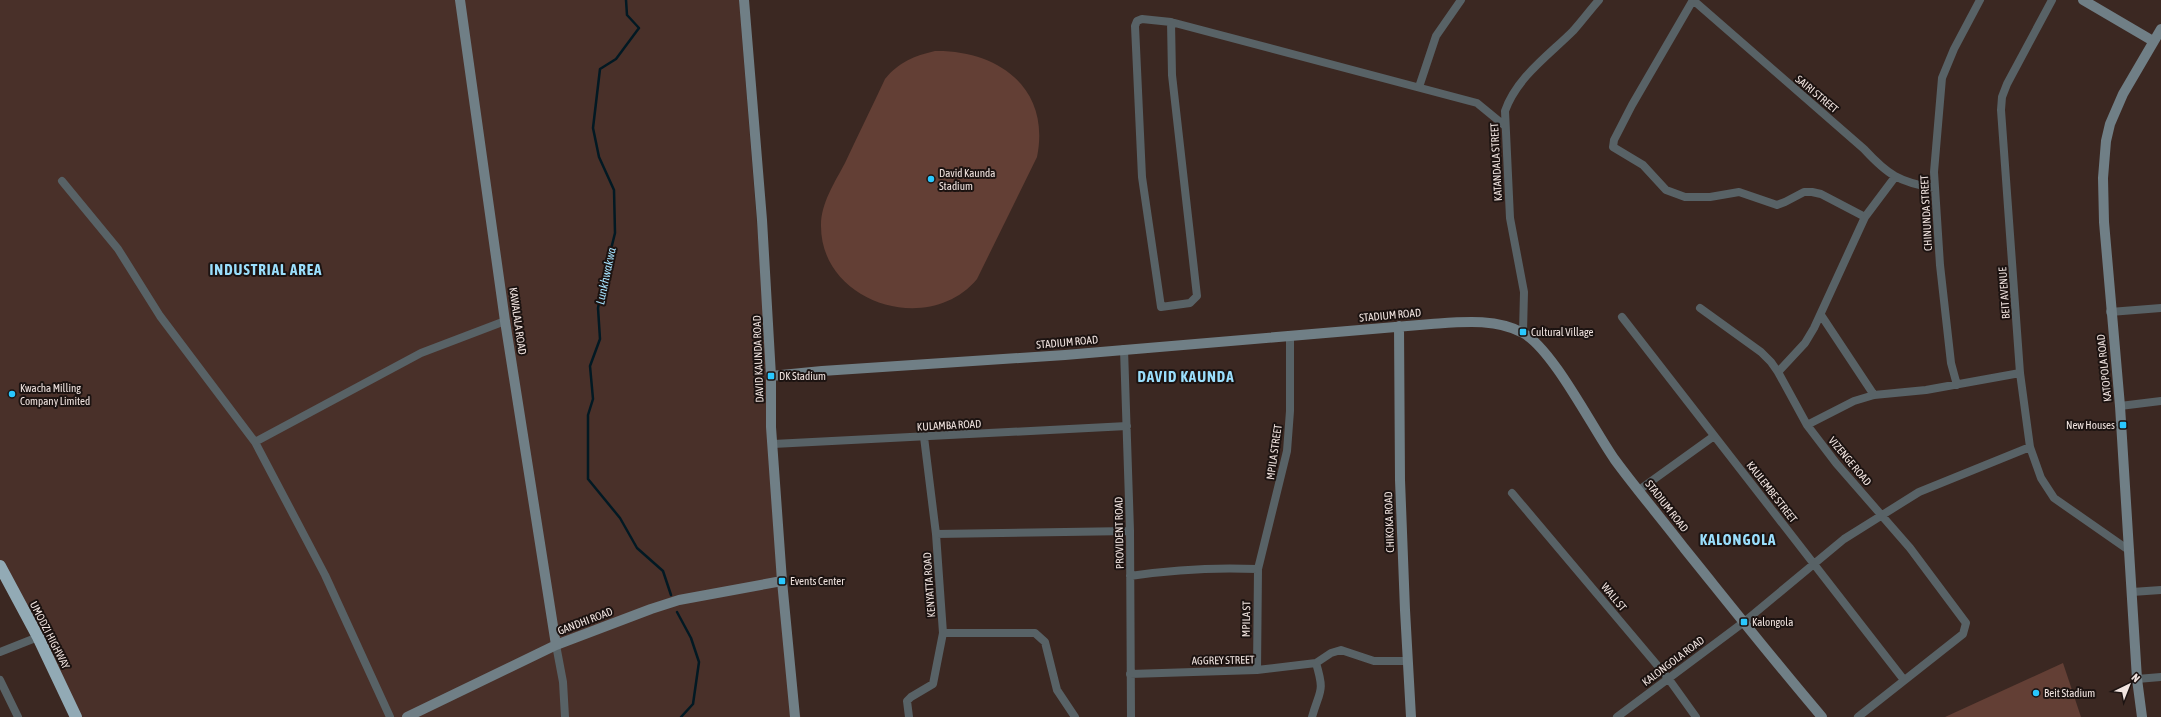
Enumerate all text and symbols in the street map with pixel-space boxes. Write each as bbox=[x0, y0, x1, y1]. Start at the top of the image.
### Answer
street label: SAIRI STREET bbox=[1793, 73, 1841, 115]
street label: KATANDALA STREET bbox=[1488, 122, 1504, 201]
place label: David Kaunda Stadium bbox=[939, 167, 995, 192]
marker: David Kaunda Stadium bbox=[926, 174, 936, 184]
street label: CHINUNDA STREET bbox=[1918, 175, 1934, 251]
water label: Lunkhwakwa bbox=[593, 246, 619, 306]
district label: INDUSTRIAL AREA bbox=[210, 261, 322, 278]
street label: BEIT AVENUE bbox=[1996, 266, 2012, 319]
street label: KAWALALA ROAD bbox=[507, 287, 529, 355]
street label: STADIUM ROAD bbox=[1359, 306, 1421, 324]
street label: DAVID KAUNDA ROAD bbox=[750, 315, 766, 403]
place label: Cultural Village bbox=[1531, 326, 1594, 338]
marker: Cultural Village bbox=[1518, 327, 1528, 337]
street label: STADIUM ROAD bbox=[1036, 333, 1098, 351]
street label: KATOPOLA ROAD bbox=[2094, 334, 2114, 402]
district label: DAVID KAUNDA bbox=[1137, 368, 1235, 385]
place label: DK Stadium bbox=[779, 370, 826, 382]
marker: DK Stadium bbox=[766, 371, 776, 381]
place label: Kwacha Milling Company Limited bbox=[20, 382, 90, 407]
marker: Kwacha Milling Company Limited bbox=[7, 389, 17, 399]
street label: KULAMBA ROAD bbox=[917, 417, 981, 433]
place label: New Houses bbox=[2066, 419, 2115, 431]
marker: New Houses bbox=[2118, 420, 2128, 430]
street label: MPILA STREET bbox=[1264, 423, 1284, 481]
street label: VIZENGE ROAD bbox=[1826, 434, 1874, 488]
street label: KAULEMBE STREET bbox=[1744, 459, 1800, 525]
street label: STADIUM ROAD bbox=[1643, 478, 1691, 534]
street label: CHIKOKA ROAD bbox=[1382, 491, 1396, 553]
street label: PROVIDENT ROAD bbox=[1112, 497, 1126, 569]
district label: KALONGOLA bbox=[1700, 531, 1776, 548]
street label: KENYATTA ROAD bbox=[921, 552, 937, 618]
place label: Events Center bbox=[790, 575, 845, 587]
marker: Events Center bbox=[777, 576, 787, 586]
street label: WALL ST bbox=[1599, 581, 1629, 613]
street label: UMODZI HIGHWAY bbox=[28, 599, 72, 671]
street label: MPILA ST bbox=[1240, 601, 1252, 637]
street label: GANDHI ROAD bbox=[556, 605, 614, 637]
place label: Kalongola bbox=[1752, 616, 1793, 628]
marker: Kalongola bbox=[1739, 617, 1749, 627]
street label: KALONGOLA ROAD bbox=[1640, 634, 1706, 688]
street label: AGGREY STREET bbox=[1192, 653, 1255, 667]
north arrow bbox=[2109, 665, 2149, 705]
text: N bbox=[2129, 671, 2142, 684]
place label: Beit Stadium bbox=[2044, 687, 2095, 699]
marker: Beit Stadium bbox=[2031, 688, 2041, 698]

